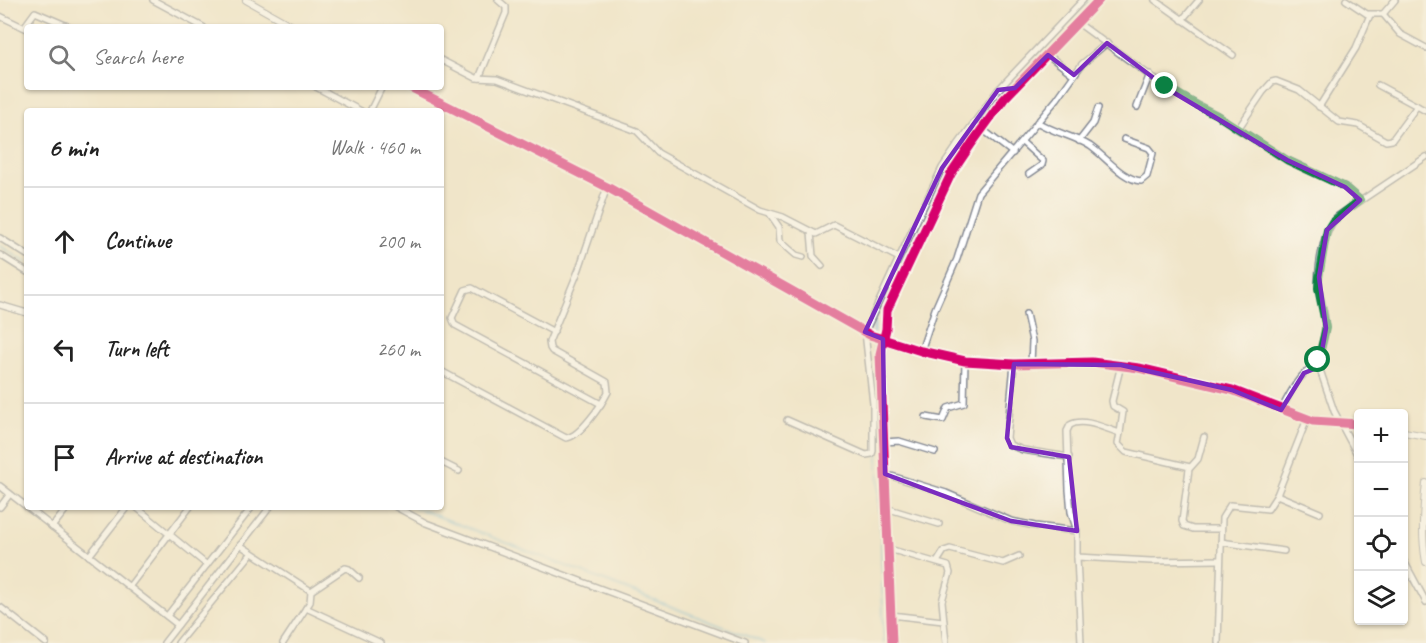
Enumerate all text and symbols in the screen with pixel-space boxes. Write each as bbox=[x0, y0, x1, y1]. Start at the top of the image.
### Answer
search box bbox=[24, 24, 444, 90]
icon: search bbox=[45, 41, 78, 74]
text: Search here bbox=[93, 43, 183, 71]
route end bbox=[1151, 72, 1177, 98]
text: 6 min bbox=[48, 131, 98, 164]
text: Walk · 460 m bbox=[330, 135, 420, 160]
icon: ahead bbox=[48, 225, 81, 258]
text: Continue bbox=[105, 227, 171, 255]
text: 200 m bbox=[377, 229, 420, 254]
icon: left bbox=[48, 333, 81, 366]
text: Turn left bbox=[105, 335, 169, 363]
text: 260 m bbox=[377, 337, 420, 362]
route start bbox=[1304, 346, 1330, 372]
map controls bbox=[1354, 409, 1408, 625]
button: + bbox=[1354, 409, 1408, 463]
icon: arrive bbox=[48, 441, 81, 474]
text: Arrive at destination bbox=[105, 443, 262, 471]
button: − bbox=[1354, 463, 1408, 517]
button: locate bbox=[1354, 517, 1408, 571]
button: layers bbox=[1354, 571, 1408, 625]

